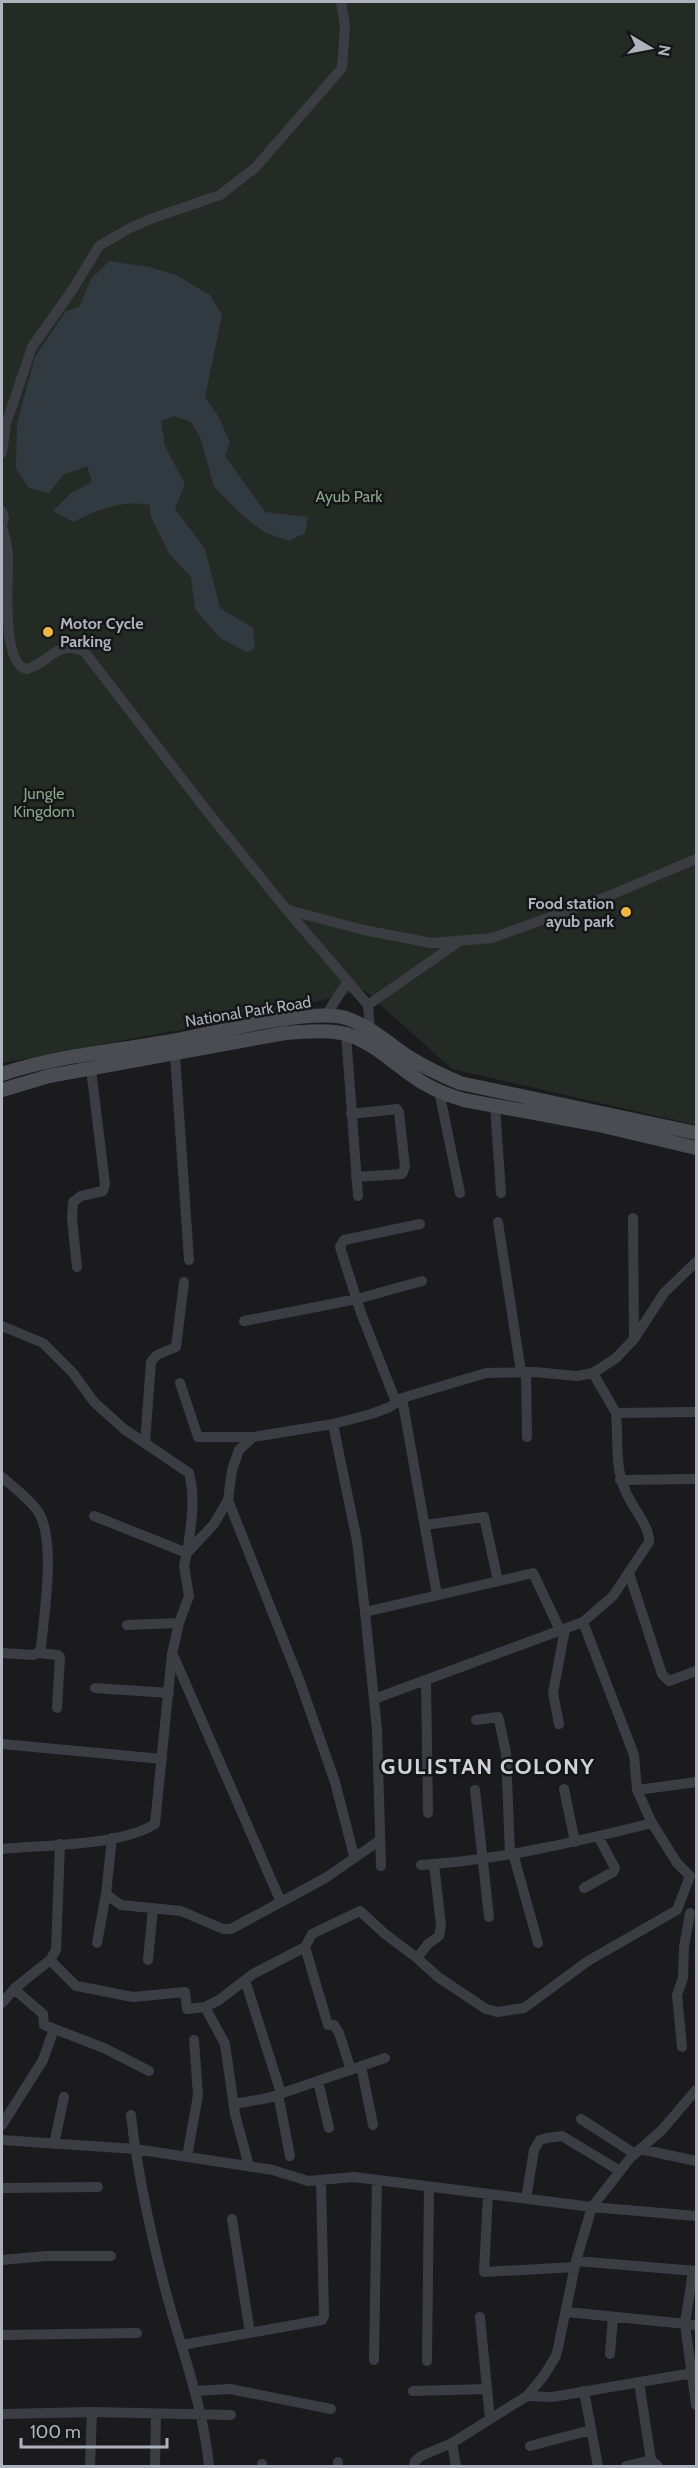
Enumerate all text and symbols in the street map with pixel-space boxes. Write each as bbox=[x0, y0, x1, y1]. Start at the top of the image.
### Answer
north arrow bbox=[620, 18, 680, 78]
text: N bbox=[654, 43, 675, 58]
park label: Ayub Park bbox=[315, 487, 383, 506]
place label: Motor Cycle Parking bbox=[60, 614, 143, 651]
marker: Motor Cycle Parking bbox=[41, 625, 55, 639]
park label: Jungle Kingdom bbox=[13, 784, 75, 821]
place label: Food station ayub park bbox=[528, 894, 614, 931]
marker: Food station ayub park bbox=[619, 905, 633, 919]
street label: National Park Road bbox=[184, 992, 312, 1031]
district label: GULISTAN COLONY bbox=[381, 1753, 595, 1780]
scale bar bbox=[21, 2411, 166, 2449]
text: 100 m bbox=[30, 2421, 81, 2443]

